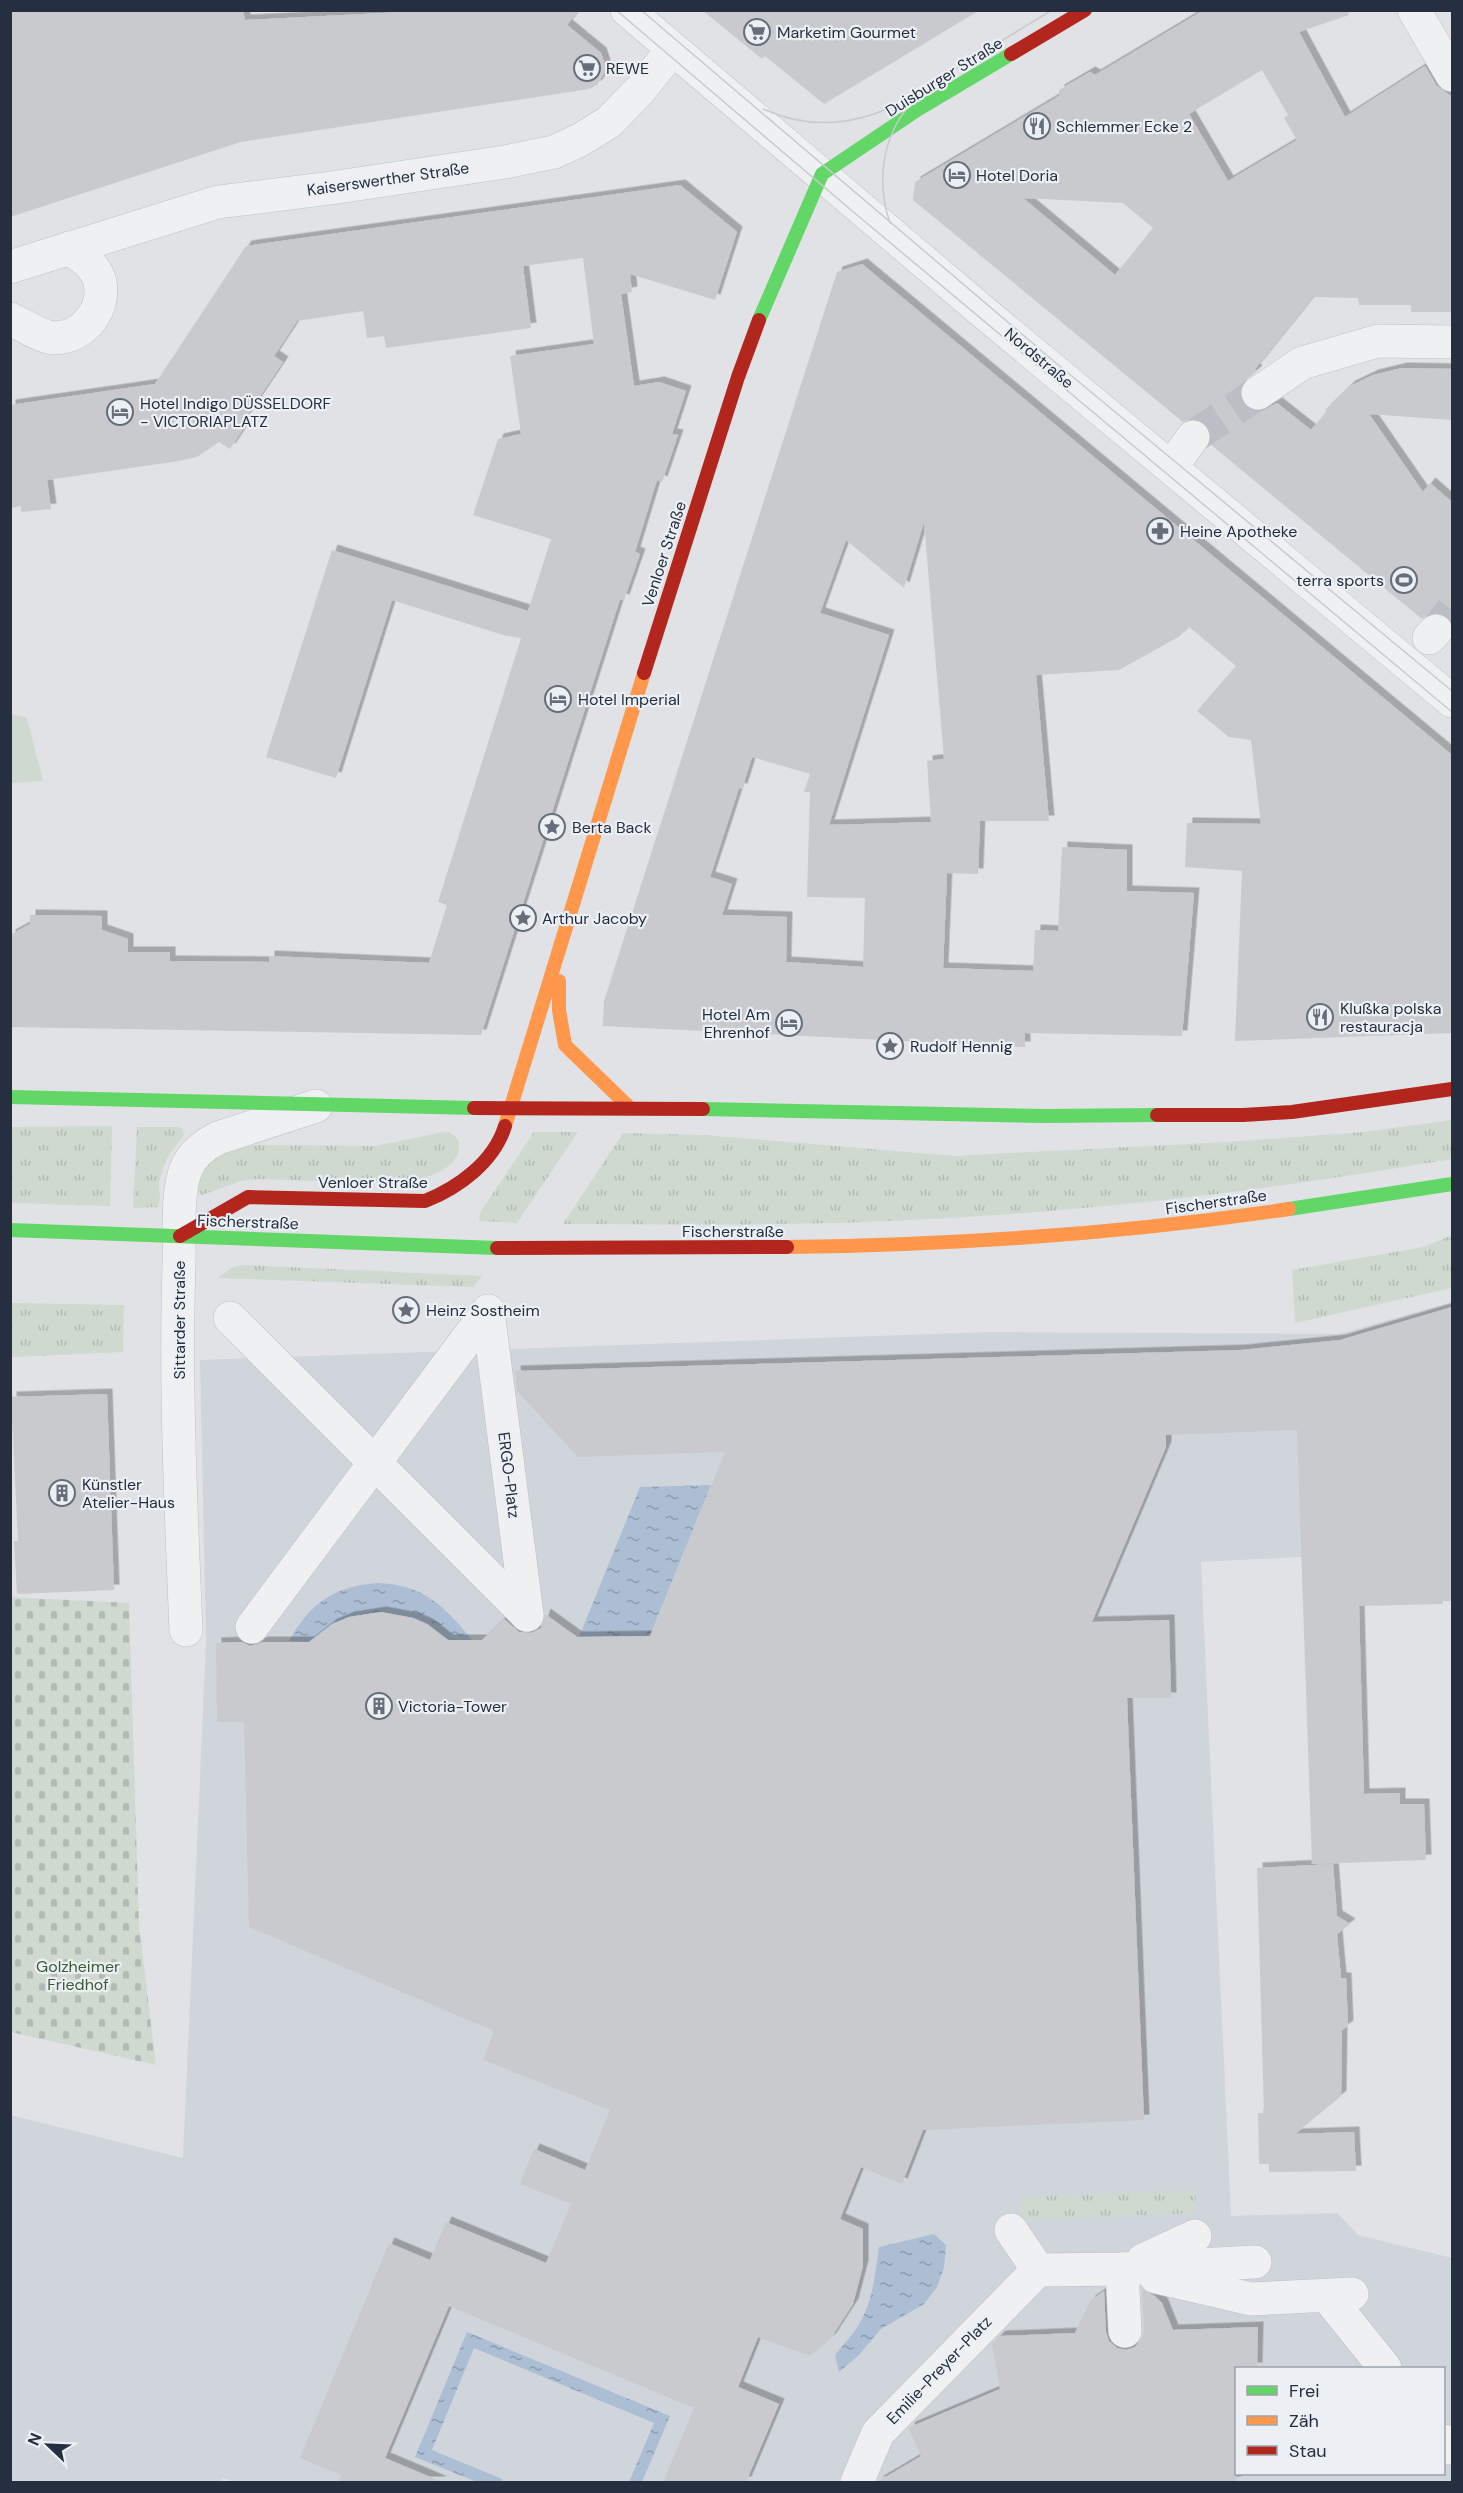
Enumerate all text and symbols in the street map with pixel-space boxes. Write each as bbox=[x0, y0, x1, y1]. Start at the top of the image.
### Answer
supermarket icon: Marketim Gourmet bbox=[742, 17, 772, 47]
place label: Marketim Gourmet bbox=[777, 22, 916, 43]
street label: Duisburger Straße bbox=[881, 32, 1007, 122]
supermarket icon: REWE bbox=[572, 53, 602, 83]
place label: REWE bbox=[606, 58, 649, 79]
restaurant icon: Schlemmer Ecke 2 bbox=[1022, 111, 1052, 141]
place label: Schlemmer Ecke 2 bbox=[1056, 116, 1192, 137]
street label: Kaiserswerther Straße bbox=[306, 157, 470, 201]
hotel icon: Hotel Doria bbox=[942, 160, 972, 190]
place label: Hotel Doria bbox=[976, 165, 1058, 186]
street label: Nordstraße bbox=[1000, 323, 1078, 393]
place label: Hotel Indigo DÜSSELDORF - VICTORIAPLATZ bbox=[140, 393, 332, 432]
hotel icon: Hotel Indigo DÜSSELDORF - VICTORIAPLATZ bbox=[105, 397, 135, 427]
street label: Venloer Straße bbox=[637, 499, 691, 609]
pharmacy icon: Heine Apotheke bbox=[1145, 516, 1175, 546]
place label: Heine Apotheke bbox=[1180, 521, 1297, 542]
sports icon: terra sports bbox=[1389, 565, 1419, 595]
place label: terra sports bbox=[1296, 570, 1384, 591]
hotel icon: Hotel Imperial bbox=[543, 684, 573, 714]
place label: Hotel Imperial bbox=[578, 689, 680, 710]
place icon: Berta Back bbox=[537, 812, 567, 842]
place label: Berta Back bbox=[572, 817, 651, 838]
place icon: Arthur Jacoby bbox=[508, 903, 538, 933]
place label: Arthur Jacoby bbox=[542, 908, 647, 929]
place label: Klußka polska restauracja bbox=[1340, 998, 1441, 1037]
restaurant icon: Klußka polska restauracja bbox=[1305, 1002, 1335, 1032]
place label: Hotel Am Ehrenhof bbox=[702, 1004, 770, 1043]
hotel icon: Hotel Am Ehrenhof bbox=[774, 1008, 804, 1038]
place icon: Rudolf Hennig bbox=[875, 1031, 905, 1061]
place label: Rudolf Hennig bbox=[910, 1036, 1013, 1057]
street label: Venloer Straße bbox=[318, 1172, 428, 1193]
street label: Fischerstraße bbox=[1164, 1185, 1268, 1219]
street label: Fischerstraße bbox=[197, 1210, 299, 1234]
street label: Fischerstraße bbox=[682, 1221, 784, 1242]
street label: Sittarder Straße bbox=[169, 1261, 190, 1379]
place icon: Heinz Sostheim bbox=[391, 1295, 421, 1325]
place label: Heinz Sostheim bbox=[426, 1300, 540, 1321]
street label: ERGO-Platz bbox=[493, 1431, 525, 1519]
place label: Künstler Atelier-Haus bbox=[82, 1474, 175, 1513]
building icon: Künstler Atelier-Haus bbox=[47, 1478, 77, 1508]
building icon: Victoria-Tower bbox=[364, 1691, 394, 1721]
place label: Victoria-Tower bbox=[398, 1696, 507, 1717]
park label: Golzheimer Friedhof bbox=[36, 1956, 120, 1995]
street label: Emilie-Preyer-Platz bbox=[882, 2311, 996, 2429]
legend bbox=[1235, 2367, 1445, 2475]
text: Frei bbox=[1289, 2379, 1320, 2403]
text: Zäh bbox=[1289, 2409, 1319, 2433]
north arrow bbox=[18, 2415, 78, 2475]
text: N bbox=[23, 2430, 47, 2449]
text: Stau bbox=[1289, 2439, 1327, 2463]

